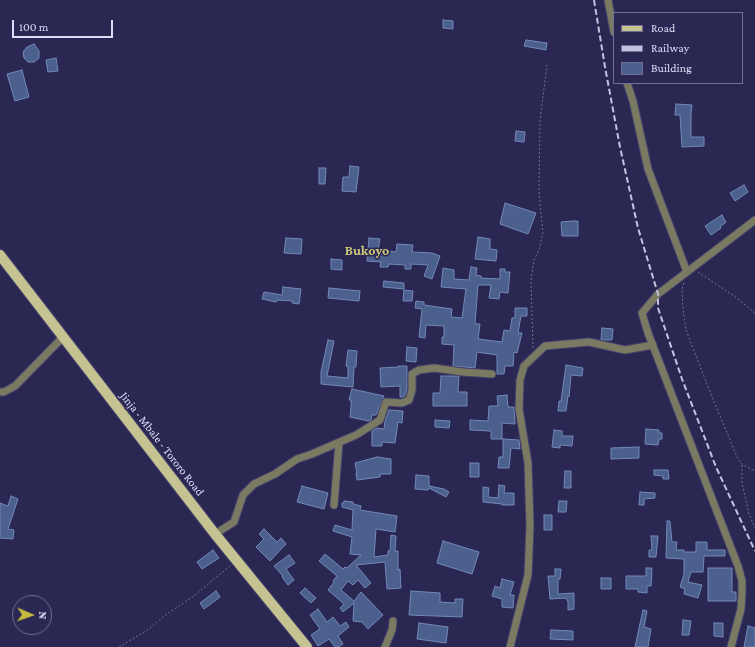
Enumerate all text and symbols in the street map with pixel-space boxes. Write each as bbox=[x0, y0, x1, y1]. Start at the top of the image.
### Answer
scale bar bbox=[14, 12, 115, 38]
legend bbox=[613, 12, 743, 84]
text: 100 m bbox=[19, 20, 48, 34]
text: Road bbox=[651, 21, 675, 35]
text: Railway bbox=[651, 41, 689, 55]
text: Building bbox=[651, 61, 692, 75]
district label: Bukoyo bbox=[345, 243, 389, 259]
street label: Jinja - Mbale - Tororo Road bbox=[117, 389, 207, 499]
north arrow bbox=[12, 595, 52, 635]
text: N bbox=[37, 611, 49, 619]

